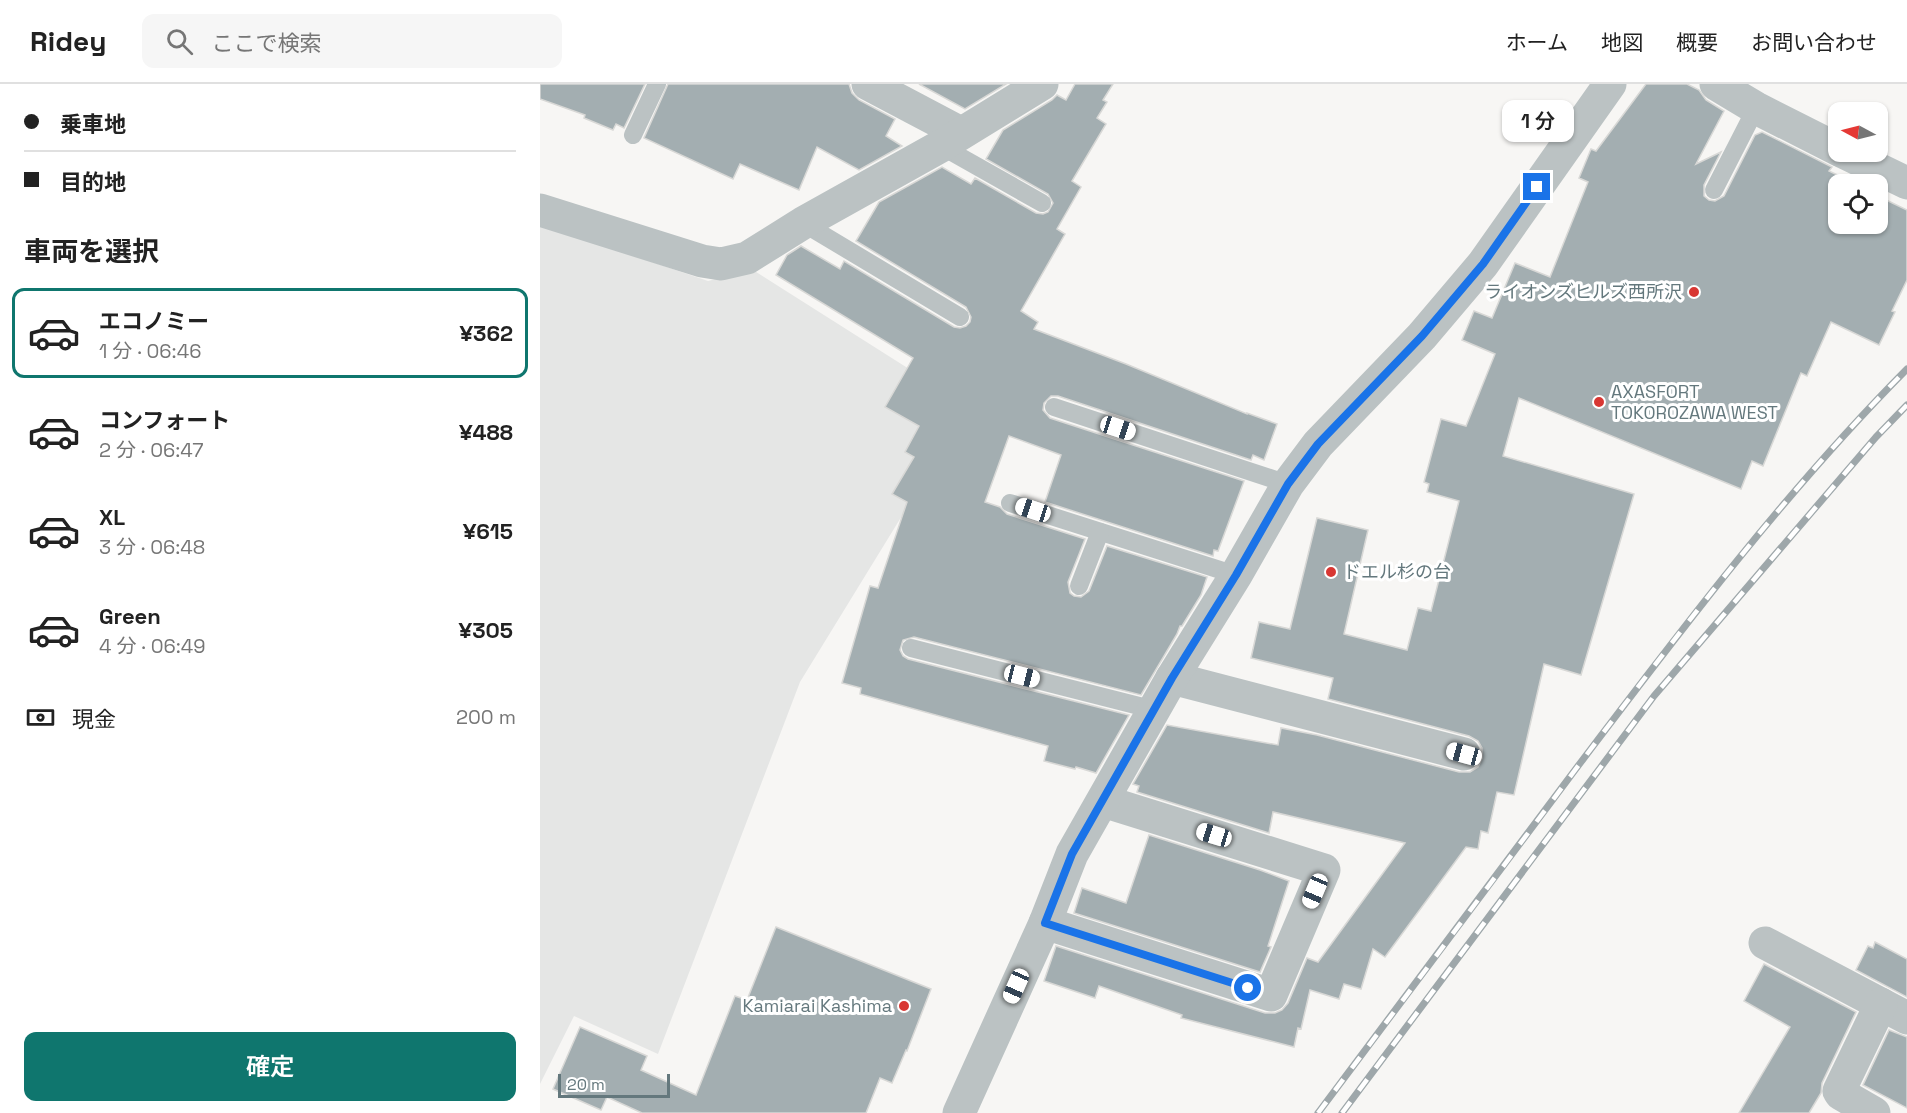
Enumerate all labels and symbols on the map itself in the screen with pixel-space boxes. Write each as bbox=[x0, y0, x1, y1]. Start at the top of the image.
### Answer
callout: 1 分 bbox=[1501, 100, 1573, 142]
north arrow bbox=[1828, 102, 1888, 162]
route end bbox=[1523, 173, 1550, 200]
place label: ライオンズヒルズ西所沢 bbox=[1484, 280, 1682, 303]
marker: ライオンズヒルズ西所沢 bbox=[1687, 285, 1701, 299]
place label: AXASFORT TOKOROZAWA WEST bbox=[1611, 380, 1778, 424]
marker: AXASFORT TOKOROZAWA WEST bbox=[1592, 395, 1606, 409]
car bbox=[1098, 414, 1138, 442]
car bbox=[1013, 496, 1053, 524]
place label: ドエル杉の台 bbox=[1343, 560, 1451, 583]
marker: ドエル杉の台 bbox=[1324, 565, 1338, 579]
car bbox=[1002, 663, 1042, 689]
car bbox=[1444, 741, 1484, 767]
car bbox=[1194, 821, 1234, 849]
car bbox=[1300, 871, 1330, 911]
car bbox=[1000, 966, 1032, 1006]
route start bbox=[1234, 974, 1261, 1001]
place label: Kamiarai Kashima bbox=[743, 994, 892, 1017]
marker: Kamiarai Kashima bbox=[897, 999, 911, 1013]
scale bar bbox=[558, 1071, 670, 1098]

